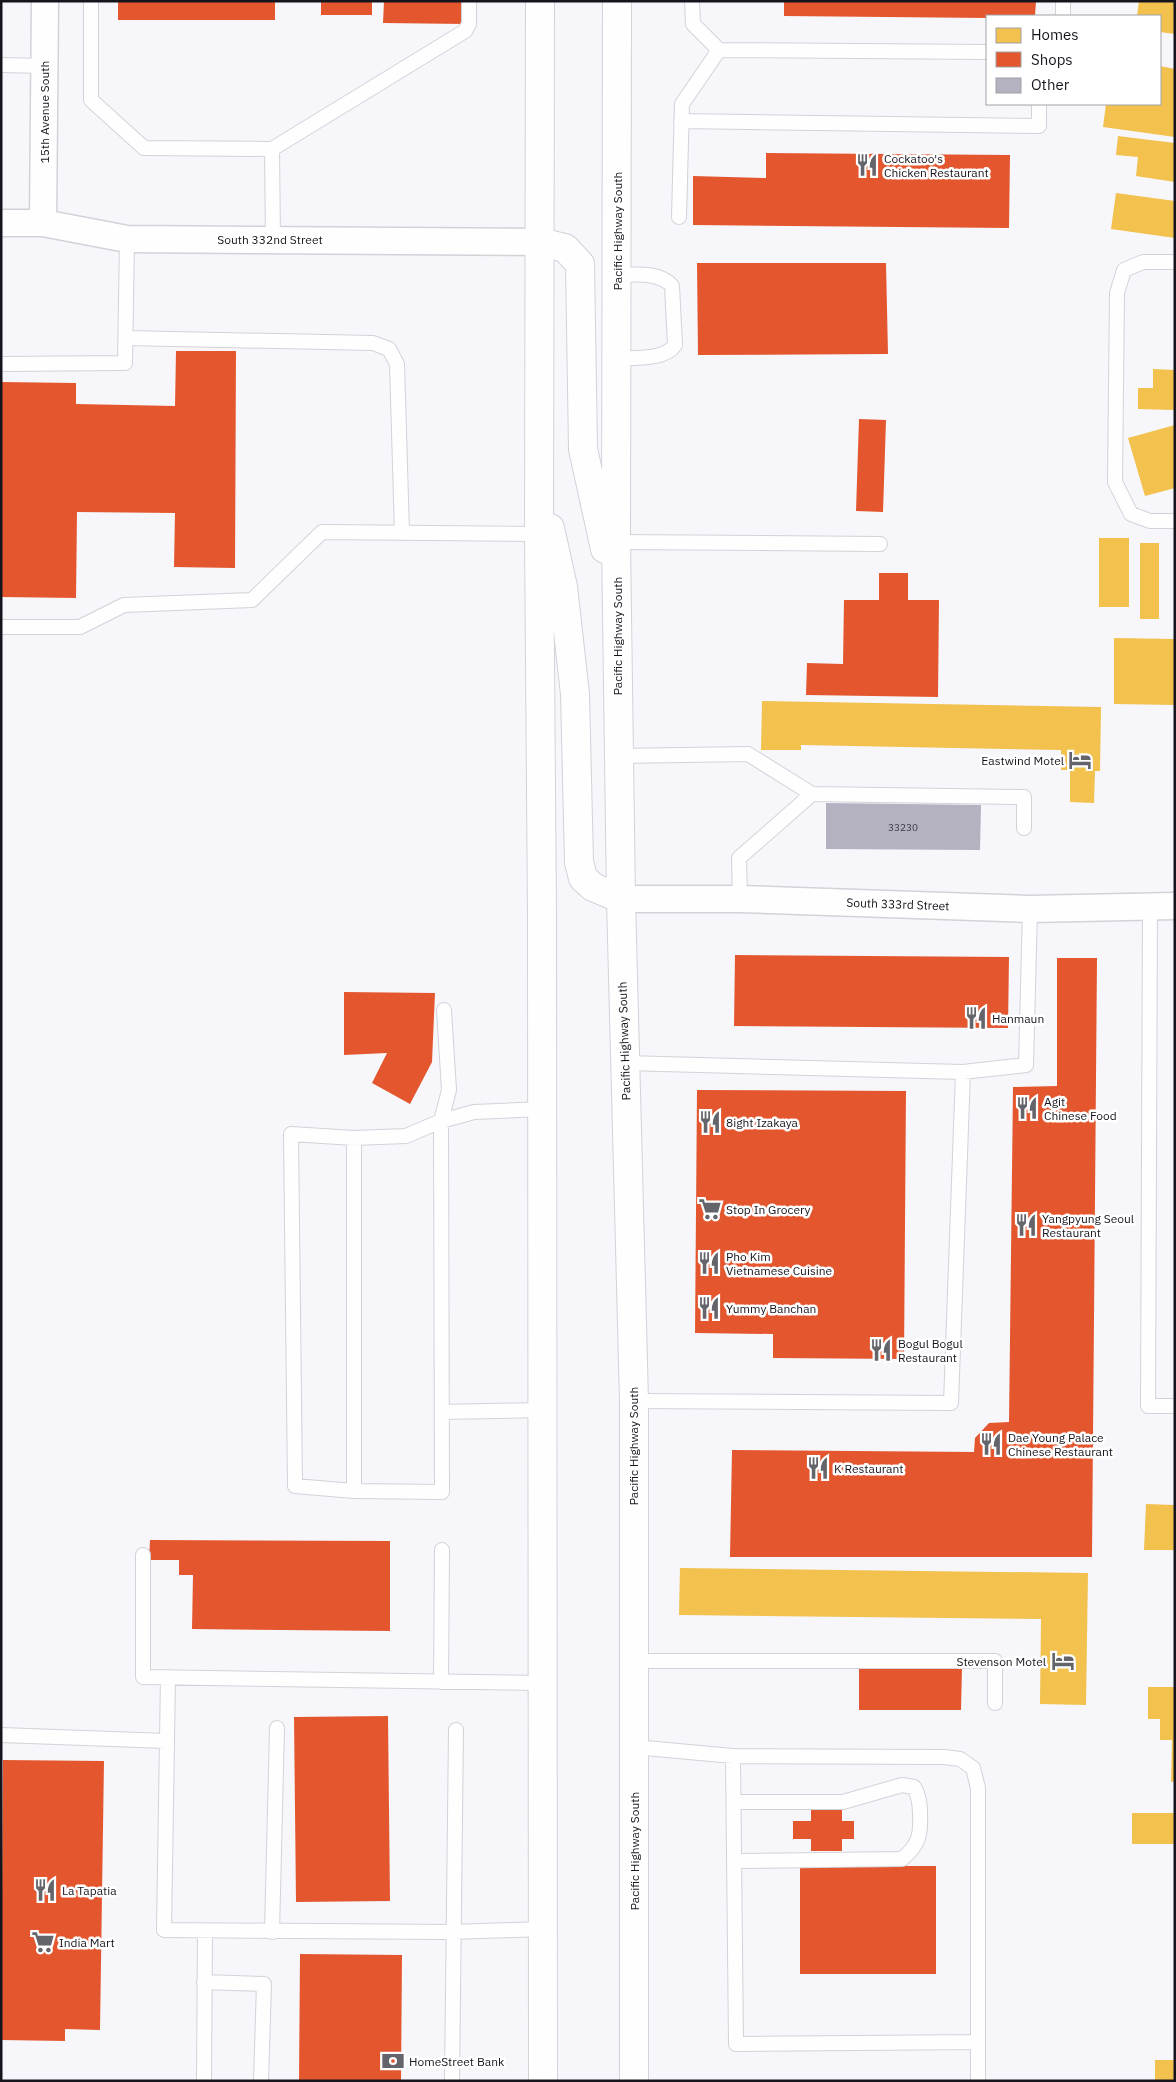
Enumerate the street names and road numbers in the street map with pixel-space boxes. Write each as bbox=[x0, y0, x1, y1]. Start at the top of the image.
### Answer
street label: 15th Avenue South bbox=[37, 61, 52, 163]
street label: Pacific Highway South bbox=[610, 172, 625, 290]
street label: South 332nd Street bbox=[217, 232, 323, 247]
street label: Pacific Highway South bbox=[610, 577, 625, 695]
street label: South 333rd Street bbox=[846, 895, 950, 913]
street label: Pacific Highway South bbox=[614, 981, 634, 1101]
street label: Pacific Highway South bbox=[626, 1387, 641, 1505]
street label: Pacific Highway South bbox=[627, 1792, 642, 1910]

